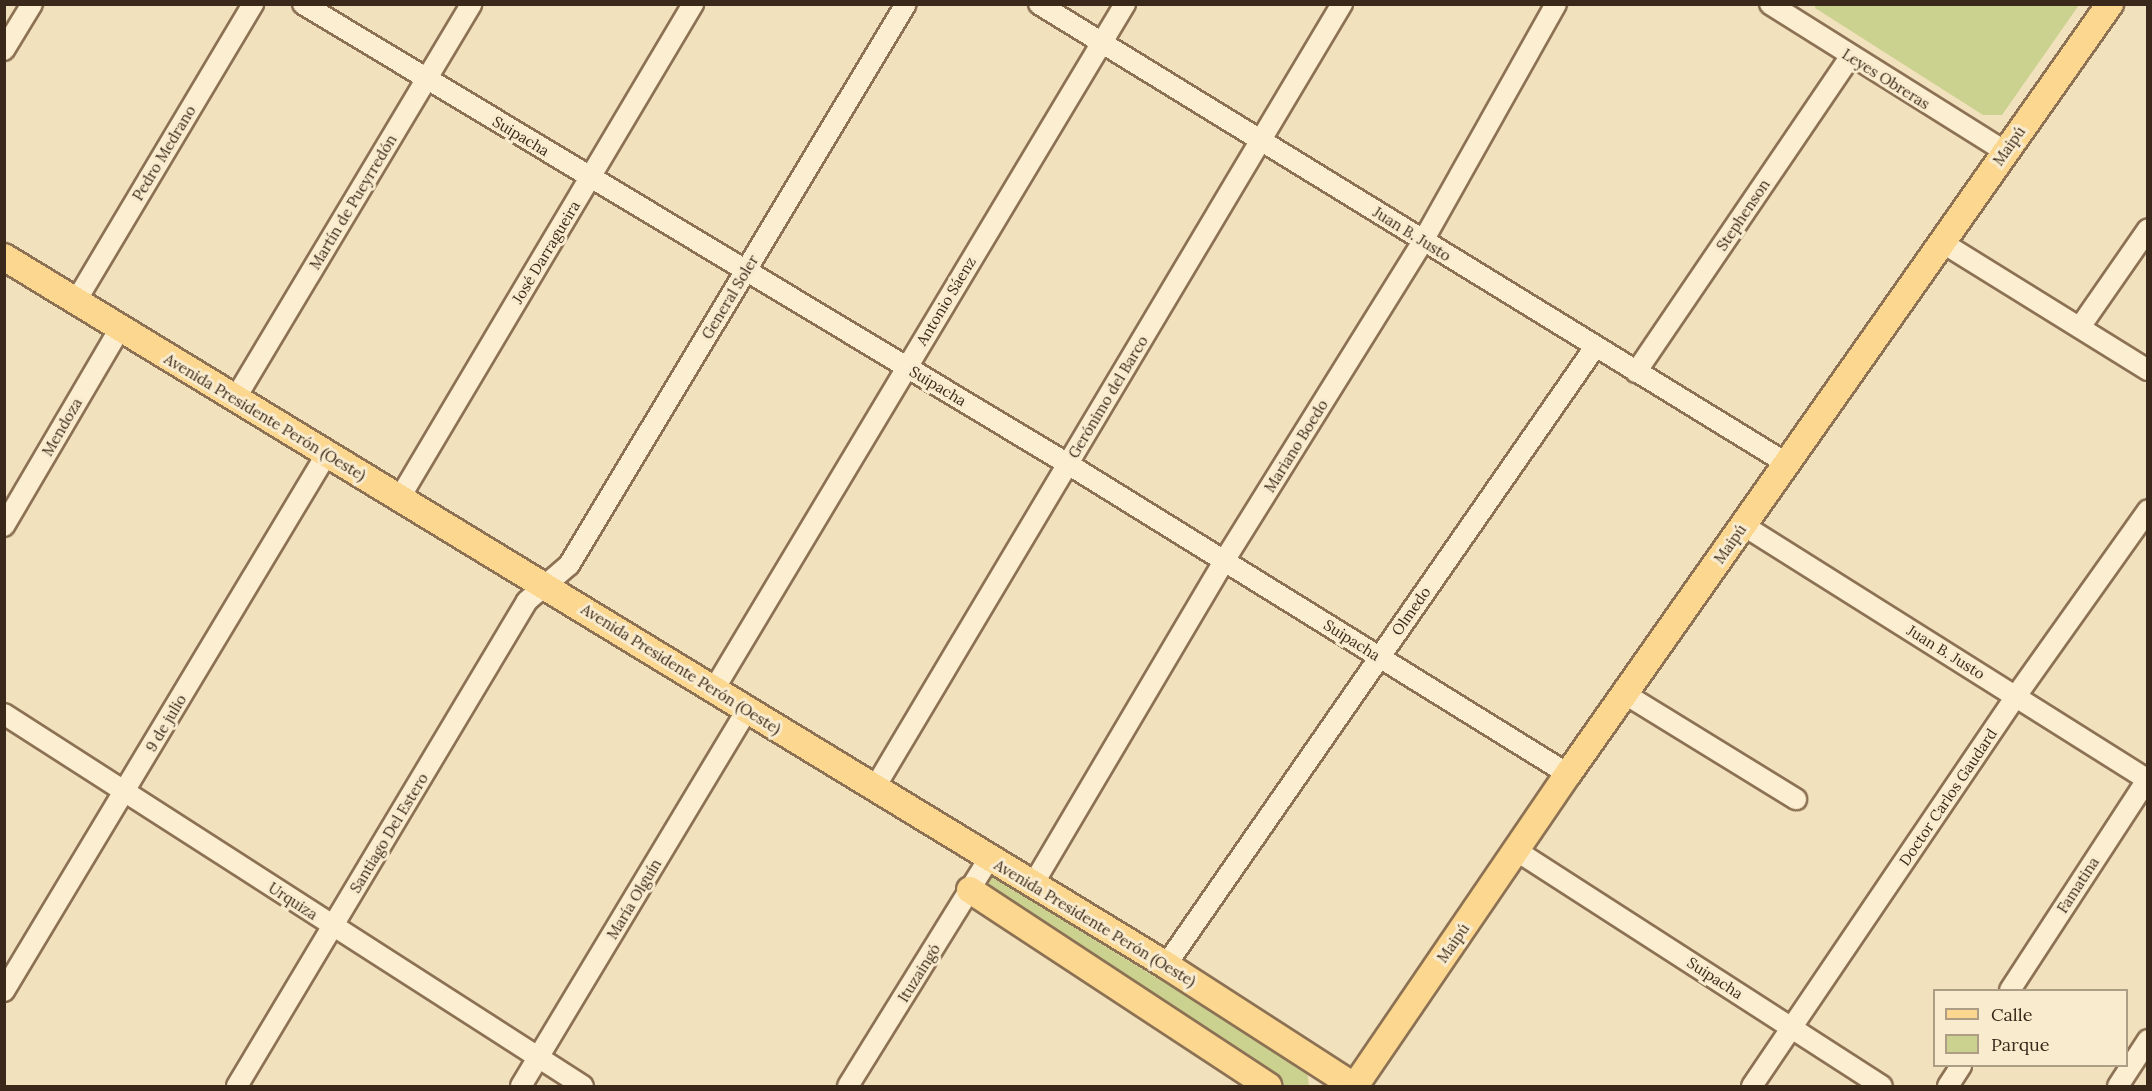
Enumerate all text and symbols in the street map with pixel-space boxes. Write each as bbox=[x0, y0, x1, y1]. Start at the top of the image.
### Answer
street label: Leyes Obreras bbox=[1839, 45, 1933, 113]
street label: Pedro Medrano bbox=[129, 102, 199, 204]
street label: Suipacha bbox=[489, 112, 553, 160]
street label: Maipú bbox=[1989, 123, 2029, 169]
street label: Martín de Pueyrredón bbox=[306, 131, 400, 273]
street label: Stephenson bbox=[1713, 176, 1773, 254]
street label: José Darragueira bbox=[508, 197, 584, 307]
street label: Juan B. Justo bbox=[1370, 203, 1454, 265]
street label: General Soler bbox=[698, 252, 762, 342]
street label: Antonio Sáenz bbox=[913, 253, 979, 349]
street label: Gerónimo del Barco bbox=[1064, 333, 1152, 461]
street label: Avenida Presidente Perón (Oeste) bbox=[161, 350, 369, 484]
street label: Suipacha bbox=[906, 362, 970, 410]
street label: Mendoza bbox=[38, 395, 86, 459]
street label: Mariano Boedo bbox=[1260, 396, 1332, 496]
street label: Maipú bbox=[1710, 521, 1750, 567]
street label: Olmedo bbox=[1388, 583, 1434, 639]
street label: Avenida Presidente Perón (Oeste) bbox=[578, 600, 784, 738]
street label: Suipacha bbox=[1321, 616, 1383, 664]
street label: Juan B. Justo bbox=[1904, 621, 1988, 683]
street label: 9 de julio bbox=[142, 691, 190, 755]
street label: Doctor Carlos Gaudard bbox=[1895, 725, 2001, 869]
street label: Santiago Del Estero bbox=[346, 770, 432, 896]
street label: Famatina bbox=[2053, 854, 2103, 916]
street label: María Olguín bbox=[603, 856, 665, 942]
street label: Avenida Presidente Perón (Oeste) bbox=[991, 856, 1199, 990]
street label: Urquiza bbox=[265, 879, 321, 923]
street label: Maipú bbox=[1433, 920, 1473, 966]
street label: Ituzaingó bbox=[894, 941, 944, 1005]
street label: Suipacha bbox=[1684, 953, 1746, 1003]
legend bbox=[1933, 989, 2128, 1067]
text: Calle bbox=[1991, 1003, 2032, 1026]
text: Parque bbox=[1991, 1033, 2050, 1056]

